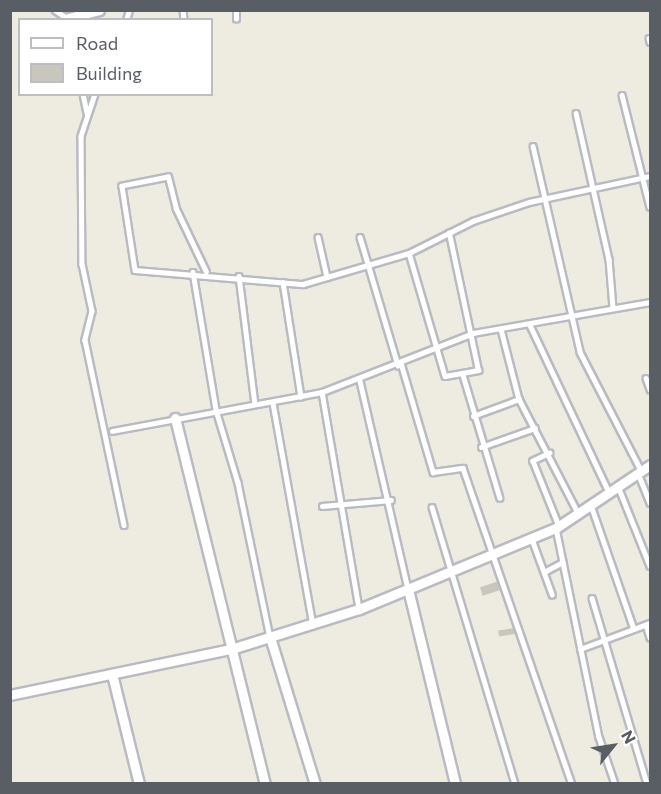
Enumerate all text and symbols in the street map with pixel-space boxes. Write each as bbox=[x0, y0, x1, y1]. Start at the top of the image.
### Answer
legend bbox=[18, 18, 213, 96]
text: Road bbox=[76, 32, 118, 54]
text: Building bbox=[76, 62, 142, 84]
north arrow bbox=[583, 716, 643, 776]
text: N bbox=[618, 727, 640, 747]

